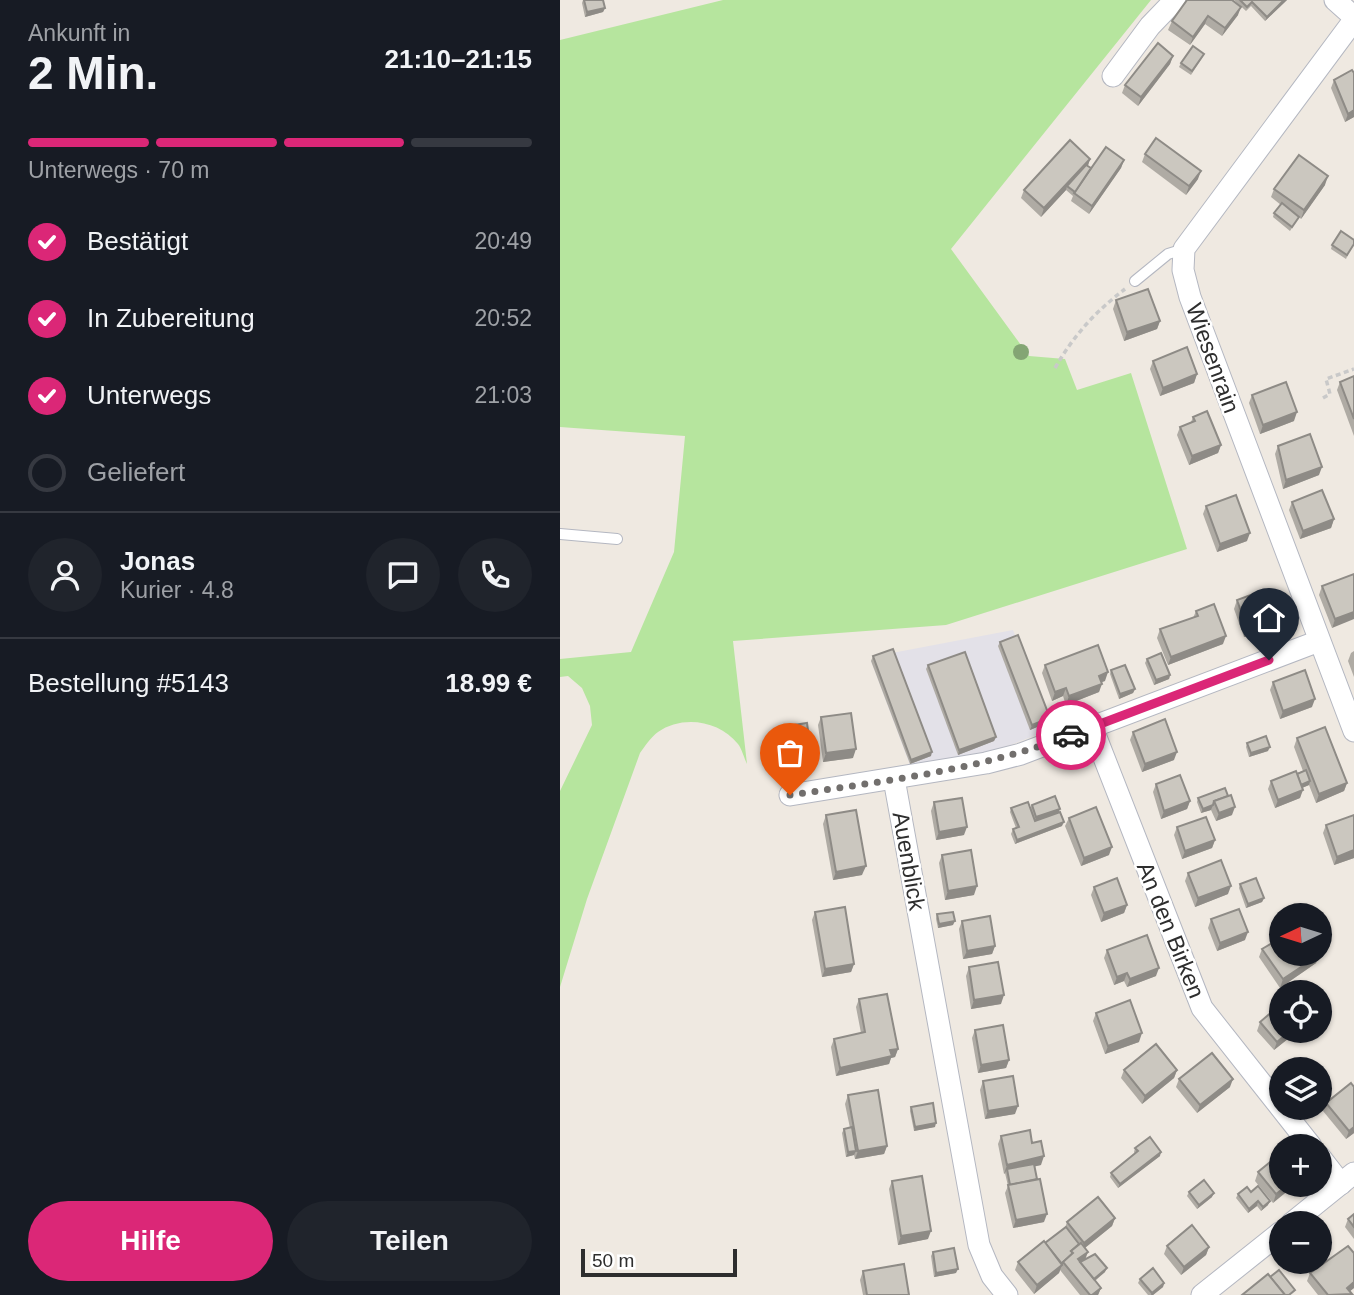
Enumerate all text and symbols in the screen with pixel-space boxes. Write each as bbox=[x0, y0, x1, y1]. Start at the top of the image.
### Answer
text: Ankunft in bbox=[28, 20, 130, 46]
text: 21:10–21:15 bbox=[385, 44, 532, 74]
text: 2 Min. bbox=[28, 47, 158, 99]
text: Unterwegs · 70 m bbox=[28, 157, 210, 183]
icon: check bbox=[28, 223, 66, 261]
text: Bestätigt bbox=[87, 226, 188, 256]
text: 20:49 bbox=[474, 228, 532, 254]
street label: Wiesenrain bbox=[1181, 299, 1245, 417]
icon: check bbox=[28, 300, 66, 338]
text: In Zubereitung bbox=[87, 303, 255, 333]
text: 20:52 bbox=[474, 305, 532, 331]
icon: check bbox=[28, 377, 66, 415]
text: Unterwegs bbox=[87, 380, 211, 410]
text: 21:03 bbox=[474, 382, 532, 408]
text: Geliefert bbox=[87, 457, 185, 487]
button: person bbox=[28, 538, 102, 612]
button: chat bbox=[366, 538, 440, 612]
button: phone bbox=[458, 538, 532, 612]
text: Jonas bbox=[120, 546, 195, 576]
text: Kurier · 4.8 bbox=[120, 577, 234, 603]
pin bbox=[1239, 588, 1299, 660]
icon: home bbox=[1250, 599, 1288, 637]
text: Bestellung #5143 bbox=[28, 668, 229, 698]
text: 18.99 € bbox=[445, 668, 532, 698]
courier bbox=[1036, 700, 1106, 770]
icon: car bbox=[1052, 716, 1090, 754]
pin bbox=[760, 723, 820, 795]
icon: bag bbox=[771, 734, 809, 772]
street label: Auenblick bbox=[888, 810, 931, 913]
street label: An den Birken bbox=[1132, 858, 1210, 1002]
north arrow bbox=[1269, 903, 1332, 966]
map controls bbox=[1269, 903, 1332, 1274]
button: locate bbox=[1269, 980, 1332, 1043]
button: layers bbox=[1269, 1057, 1332, 1120]
button: + bbox=[1269, 1134, 1332, 1197]
button: Hilfe bbox=[28, 1201, 273, 1281]
button: Teilen bbox=[287, 1201, 532, 1281]
button: − bbox=[1269, 1211, 1332, 1274]
scale bar bbox=[581, 1246, 737, 1278]
text: 50 m bbox=[592, 1250, 634, 1271]

